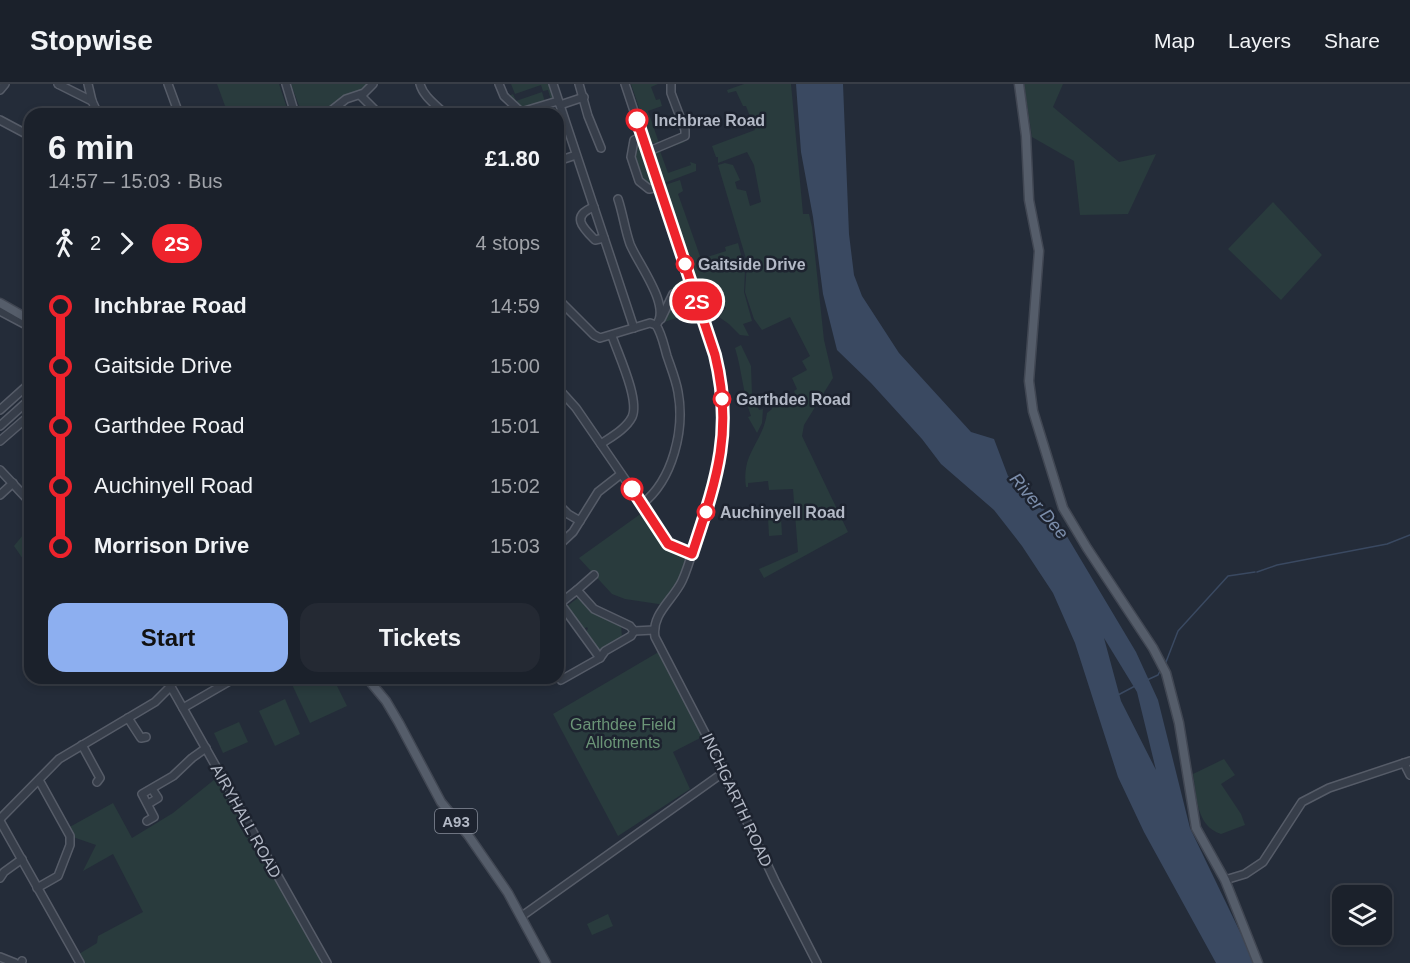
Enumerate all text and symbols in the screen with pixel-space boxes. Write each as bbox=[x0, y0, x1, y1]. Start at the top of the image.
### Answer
text: Stopwise bbox=[30, 25, 153, 56]
text: Map bbox=[1154, 29, 1195, 52]
text: Layers bbox=[1228, 29, 1291, 52]
text: Share bbox=[1324, 29, 1380, 52]
marker: Inchbrae Road bbox=[626, 109, 648, 131]
place label: Inchbrae Road bbox=[654, 112, 765, 129]
text: 6 min bbox=[48, 129, 134, 166]
text: £1.80 bbox=[485, 146, 540, 171]
text: 14:57 – 15:03 · Bus bbox=[48, 170, 223, 192]
icon: walk bbox=[48, 227, 81, 260]
icon: forward bbox=[110, 227, 143, 260]
text: 2 bbox=[90, 232, 101, 254]
text: 2S bbox=[164, 232, 190, 255]
text: 4 stops bbox=[476, 232, 540, 254]
marker: Gaitside Drive bbox=[676, 255, 694, 273]
place label: Gaitside Drive bbox=[698, 256, 806, 273]
line badge: 2S bbox=[670, 282, 724, 320]
text: 2S bbox=[684, 290, 710, 313]
text: Inchbrae Road bbox=[94, 293, 247, 318]
text: 14:59 bbox=[490, 295, 540, 317]
text: Gaitside Drive bbox=[94, 353, 232, 378]
text: 15:00 bbox=[490, 355, 540, 377]
marker: Garthdee Road bbox=[713, 390, 731, 408]
place label: Garthdee Road bbox=[736, 391, 851, 408]
text: Garthdee Road bbox=[94, 413, 244, 438]
text: 15:01 bbox=[490, 415, 540, 437]
water label: River Dee bbox=[1006, 469, 1072, 543]
text: Auchinyell Road bbox=[94, 473, 253, 498]
text: 15:02 bbox=[490, 475, 540, 497]
unlabelled marker bbox=[621, 478, 643, 500]
marker: Auchinyell Road bbox=[697, 503, 715, 521]
place label: Auchinyell Road bbox=[720, 504, 845, 521]
text: Morrison Drive bbox=[94, 533, 249, 558]
text: 15:03 bbox=[490, 535, 540, 557]
button: Start bbox=[48, 603, 288, 672]
button: Tickets bbox=[300, 603, 540, 672]
park label: Garthdee Field Allotments bbox=[570, 716, 676, 751]
street label: INCHGARTH ROAD bbox=[699, 730, 775, 870]
street label: AIRYHALL ROAD bbox=[208, 761, 284, 881]
road number: A93 bbox=[435, 809, 477, 833]
map controls bbox=[1332, 885, 1392, 945]
button: layers bbox=[1332, 885, 1392, 945]

